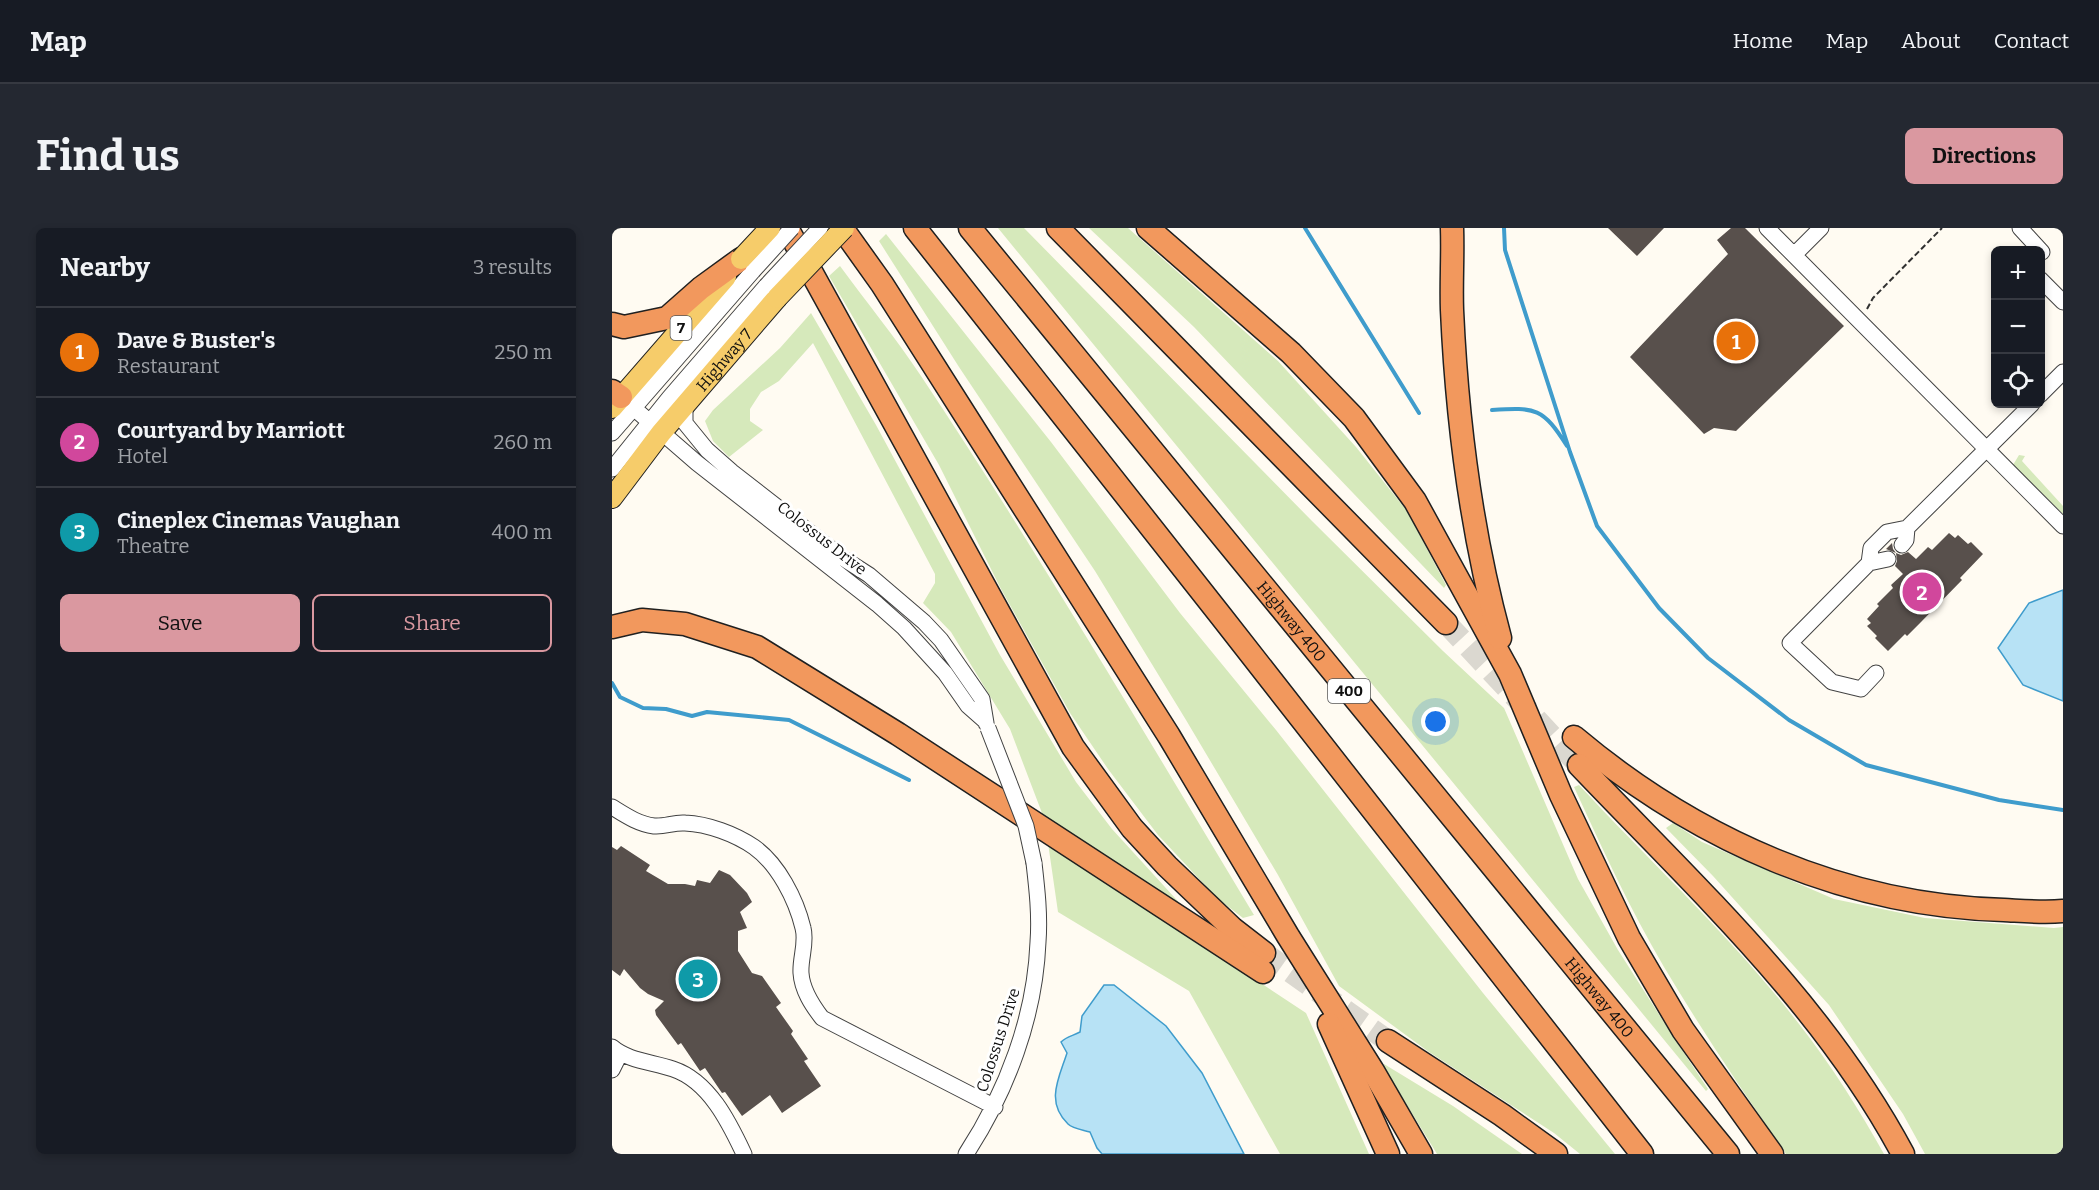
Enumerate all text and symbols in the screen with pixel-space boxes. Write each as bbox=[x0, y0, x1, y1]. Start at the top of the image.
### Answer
text: Map bbox=[30, 25, 87, 58]
text: Home bbox=[1733, 28, 1793, 54]
text: Map bbox=[1826, 28, 1868, 54]
text: About bbox=[1901, 28, 1961, 54]
text: Contact bbox=[1994, 28, 2069, 54]
button: Directions bbox=[1905, 128, 2063, 184]
text: Find us bbox=[36, 131, 180, 181]
map controls bbox=[1991, 246, 2045, 408]
button: + bbox=[1991, 246, 2045, 300]
text: Nearby bbox=[60, 252, 150, 283]
text: 3 results bbox=[473, 255, 552, 279]
button: − bbox=[1991, 300, 2045, 354]
road number: 7 bbox=[670, 316, 692, 340]
pin: 1 bbox=[1716, 318, 1756, 364]
street label: Highway 7 bbox=[692, 325, 756, 395]
text: Dave & Buster's bbox=[117, 327, 275, 354]
text: 1 bbox=[75, 340, 84, 364]
text: 250 m bbox=[495, 340, 552, 364]
text: Restaurant bbox=[117, 354, 220, 378]
button: locate bbox=[1991, 354, 2045, 408]
text: Courtyard by Marriott bbox=[117, 417, 345, 444]
text: 2 bbox=[74, 430, 85, 454]
text: 260 m bbox=[493, 430, 552, 454]
text: Hotel bbox=[117, 444, 168, 468]
street label: Colossus Drive bbox=[773, 497, 871, 579]
text: Cineplex Cinemas Vaughan bbox=[117, 507, 400, 534]
text: 3 bbox=[74, 520, 85, 544]
text: 400 m bbox=[492, 520, 552, 544]
text: Theatre bbox=[117, 534, 189, 558]
pin: 2 bbox=[1902, 570, 1942, 614]
street label: Highway 400 bbox=[1253, 577, 1330, 665]
button: Save bbox=[60, 594, 300, 652]
button: Share bbox=[312, 594, 552, 652]
road number: 400 bbox=[1328, 679, 1370, 703]
your location bbox=[1421, 707, 1450, 736]
street label: Highway 400 bbox=[1561, 953, 1638, 1041]
pin: 3 bbox=[678, 956, 718, 1002]
street label: Colossus Drive bbox=[972, 986, 1024, 1094]

